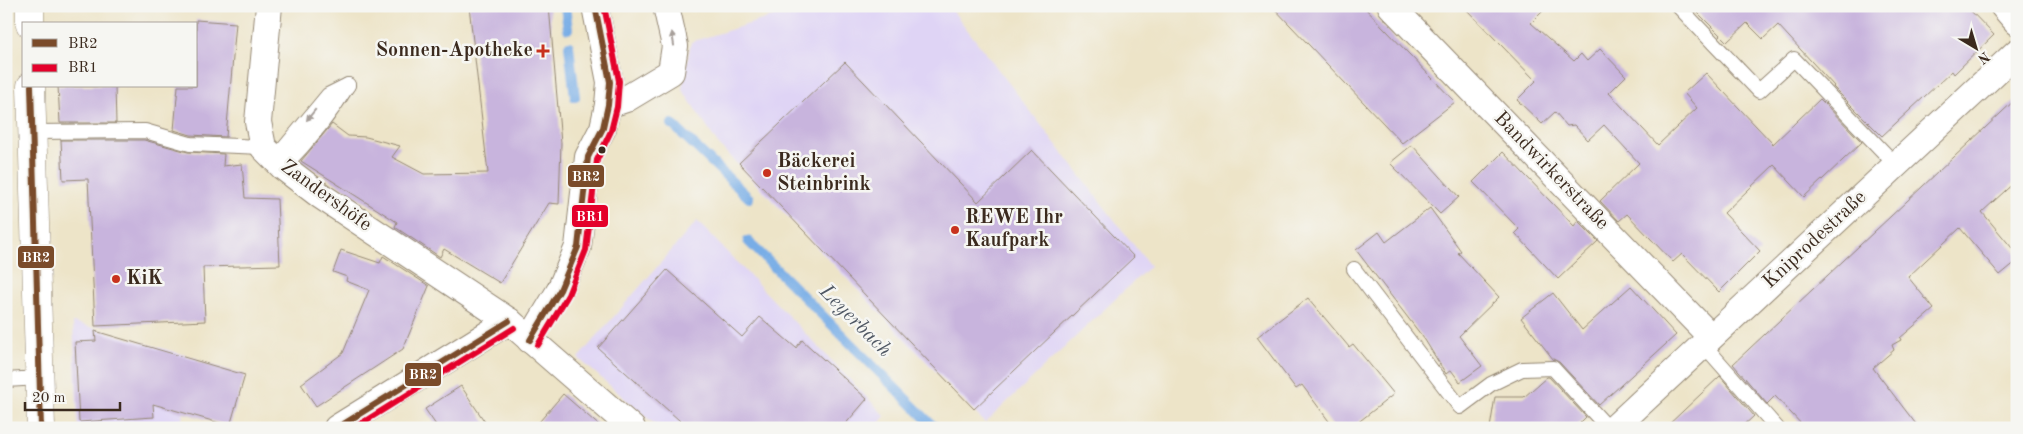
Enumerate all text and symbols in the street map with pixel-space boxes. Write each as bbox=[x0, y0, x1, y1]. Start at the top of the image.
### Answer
legend bbox=[22, 22, 198, 88]
north arrow bbox=[1950, 22, 2000, 72]
one-way arrow bbox=[668, 30, 676, 46]
text: BR2 bbox=[68, 37, 98, 52]
place label: Sonnen-Apotheke bbox=[376, 41, 533, 61]
marker: Sonnen-Apotheke bbox=[537, 45, 549, 57]
text: N bbox=[1975, 49, 1992, 66]
text: BR1 bbox=[68, 61, 98, 76]
one-way arrow bbox=[306, 108, 317, 121]
street label: Bandwirkerstraße bbox=[1490, 108, 1612, 234]
unlabelled marker bbox=[597, 145, 607, 155]
place label: Bäckerei Steinbrink bbox=[777, 152, 871, 195]
street label: Zandershöfe bbox=[277, 157, 375, 235]
line badge: BR2 bbox=[567, 164, 605, 188]
marker: Bäckerei Steinbrink bbox=[761, 167, 773, 179]
text: BR2 bbox=[572, 170, 600, 184]
street label: Kniprodestraße bbox=[1760, 187, 1870, 293]
line badge: BR1 bbox=[571, 204, 609, 228]
place label: REWE Ihr Kaufpark bbox=[965, 208, 1063, 251]
text: BR1 bbox=[576, 210, 604, 224]
marker: REWE Ihr Kaufpark bbox=[949, 224, 961, 236]
line badge: BR2 bbox=[17, 245, 55, 269]
text: BR2 bbox=[22, 251, 50, 265]
place label: KiK bbox=[126, 269, 163, 289]
marker: KiK bbox=[110, 273, 122, 285]
water label: Leyerbach bbox=[814, 280, 895, 361]
line badge: BR2 bbox=[404, 362, 442, 387]
text: BR2 bbox=[409, 368, 437, 382]
scale bar bbox=[25, 379, 120, 411]
text: 20 m bbox=[32, 391, 66, 406]

